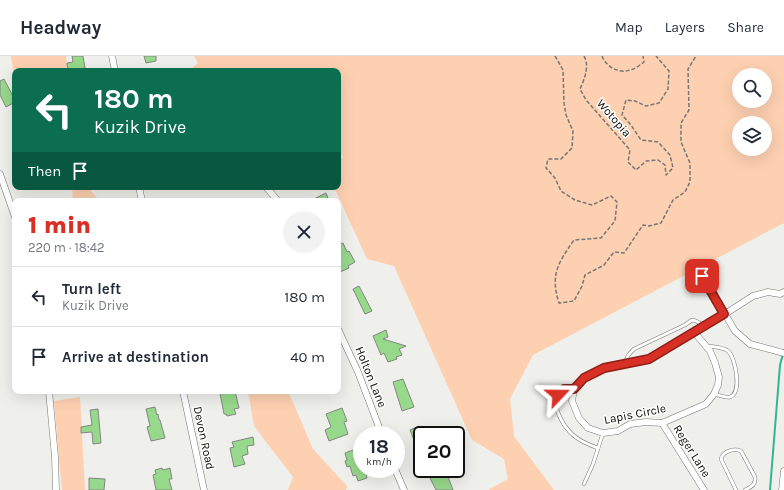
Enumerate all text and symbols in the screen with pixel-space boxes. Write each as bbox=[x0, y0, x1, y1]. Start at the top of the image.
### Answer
text: Headway bbox=[20, 17, 101, 39]
text: Map bbox=[615, 19, 643, 36]
text: Layers bbox=[665, 19, 705, 36]
text: Share bbox=[727, 19, 764, 36]
map controls bbox=[732, 68, 772, 156]
button: search bbox=[732, 68, 772, 108]
text: 180 m bbox=[94, 82, 173, 115]
icon: left bbox=[28, 84, 80, 136]
street label: Wotopia bbox=[594, 96, 634, 140]
text: Kuzik Drive bbox=[94, 116, 186, 138]
button: layers bbox=[732, 116, 772, 156]
icon: arrive bbox=[69, 160, 91, 182]
text: Then bbox=[28, 162, 61, 180]
text: 1 min bbox=[28, 211, 91, 239]
button: close bbox=[283, 211, 325, 253]
text: 220 m · 18:42 bbox=[28, 240, 105, 255]
pin bbox=[685, 259, 719, 293]
icon: arrive bbox=[691, 265, 713, 287]
text: Turn left bbox=[62, 280, 121, 298]
icon: left bbox=[28, 286, 50, 308]
text: 180 m bbox=[284, 288, 325, 306]
text: Kuzik Drive bbox=[62, 298, 129, 313]
street label: Holton Lane bbox=[352, 344, 390, 410]
icon: arrive bbox=[28, 346, 50, 368]
text: Arrive at destination bbox=[62, 348, 209, 366]
text: 40 m bbox=[290, 348, 325, 366]
position arrow bbox=[537, 374, 579, 416]
street label: Lapis Circle bbox=[603, 401, 667, 427]
street label: Devon Road bbox=[190, 405, 218, 471]
street label: Reger Lane bbox=[670, 422, 714, 480]
speed limit sign: 20 bbox=[413, 426, 465, 478]
text: 18 bbox=[369, 435, 389, 458]
text: km/h bbox=[366, 456, 392, 468]

